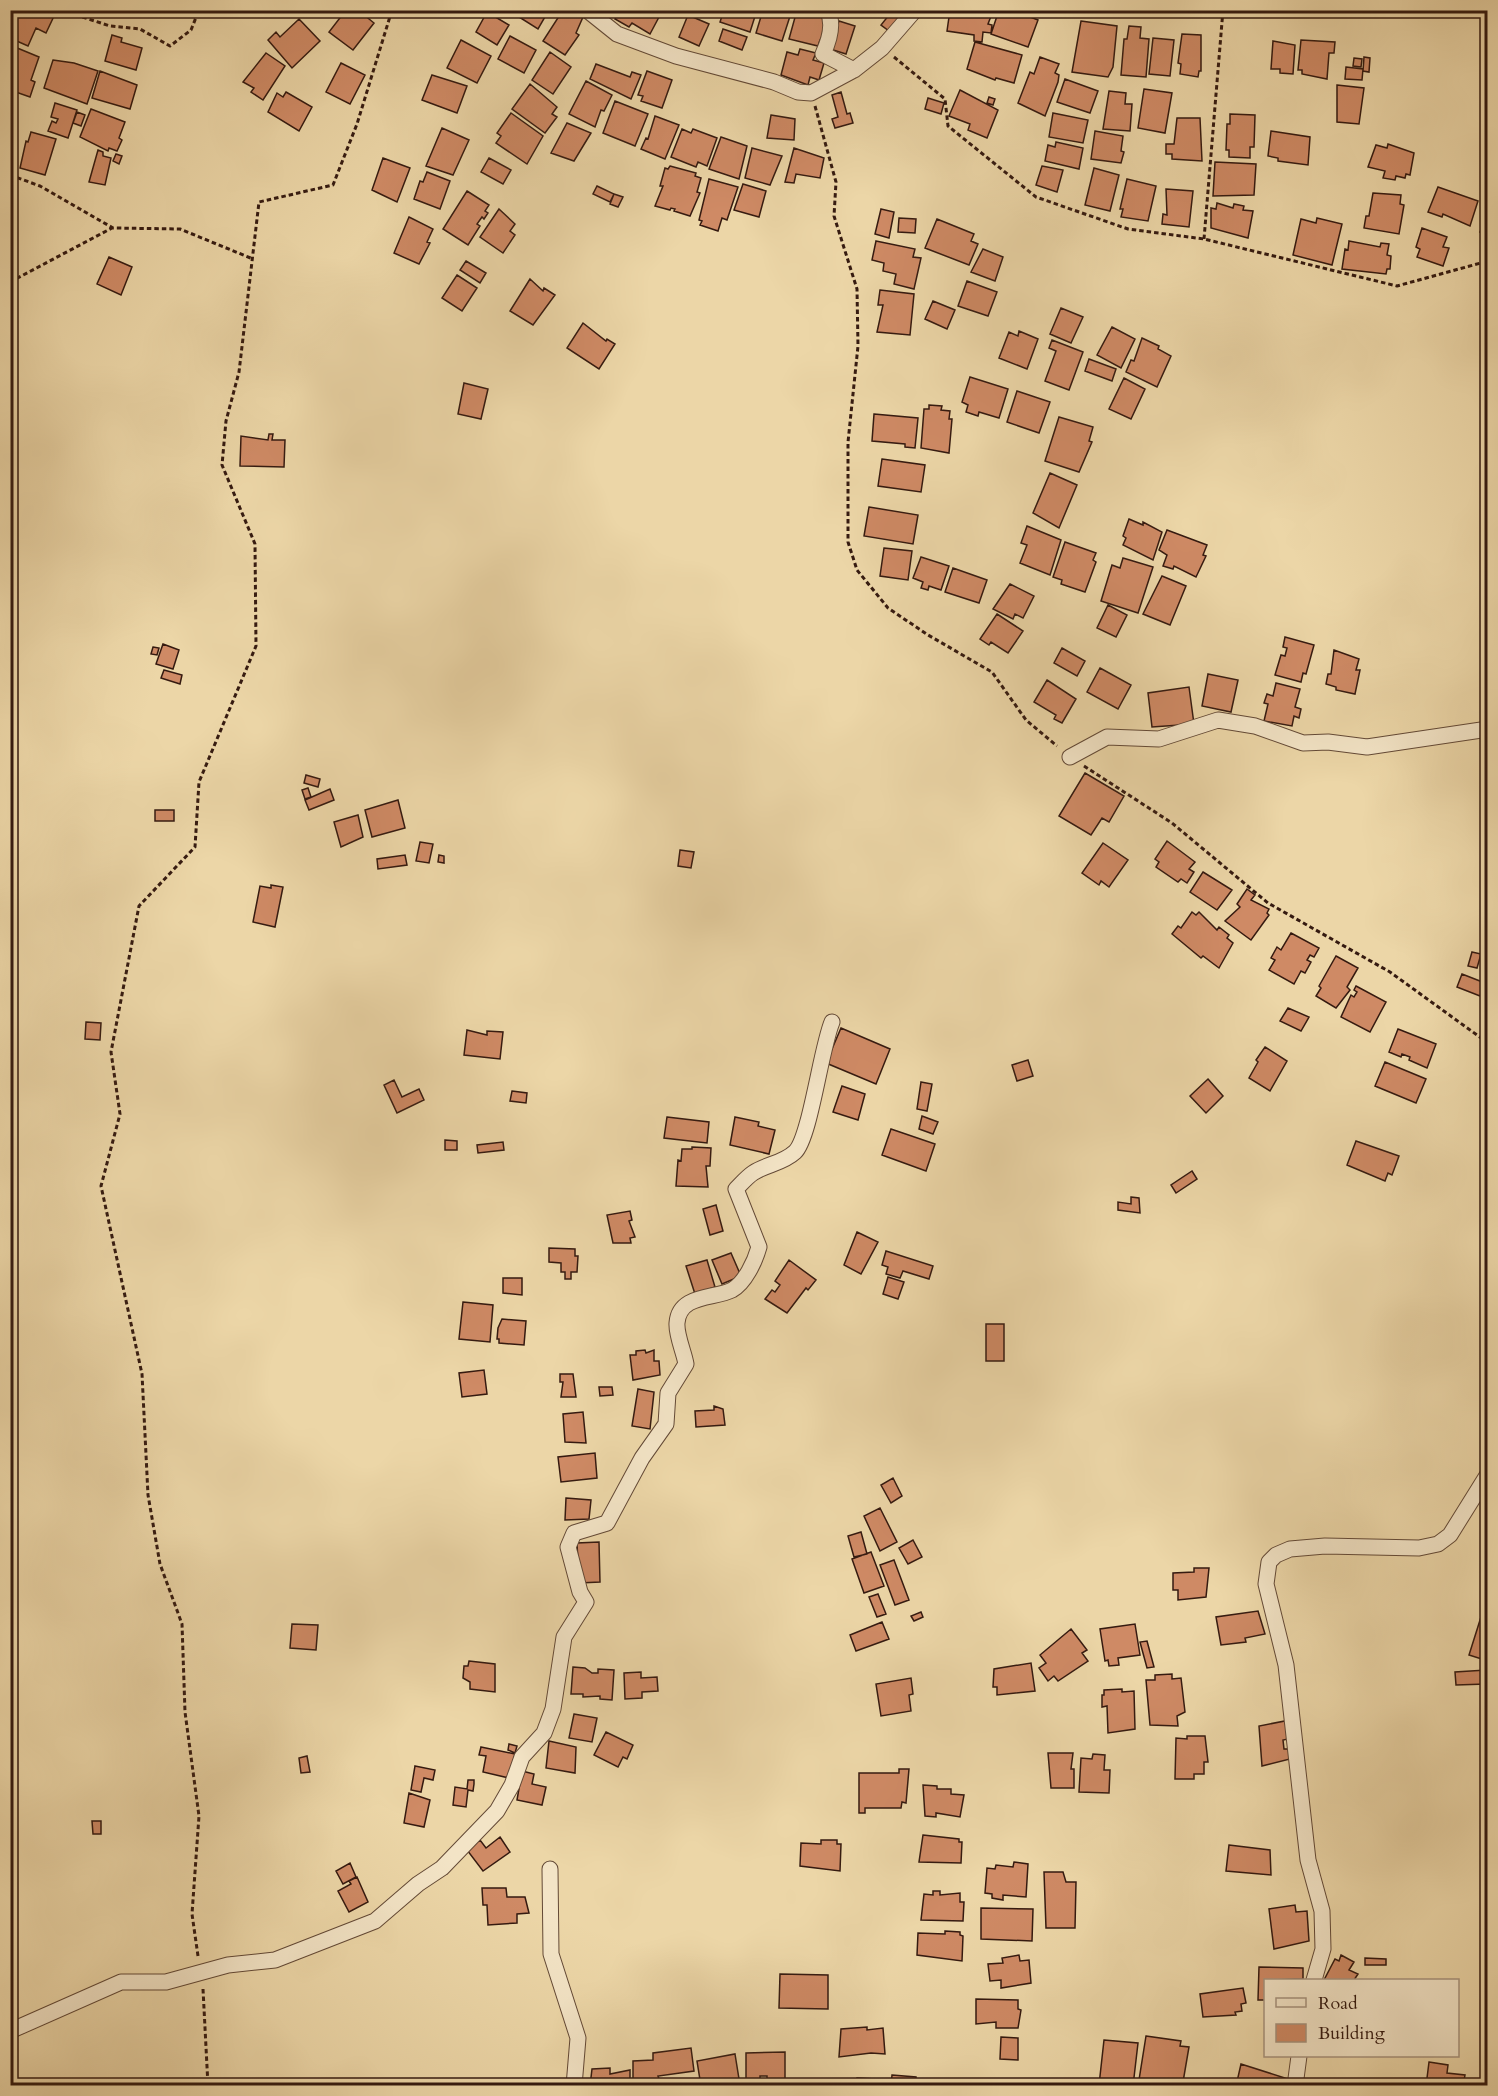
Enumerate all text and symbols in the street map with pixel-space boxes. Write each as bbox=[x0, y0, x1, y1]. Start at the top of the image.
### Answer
legend bbox=[1264, 1979, 1459, 2057]
text: Road bbox=[1318, 1991, 1358, 2016]
text: Building bbox=[1318, 2021, 1386, 2046]

